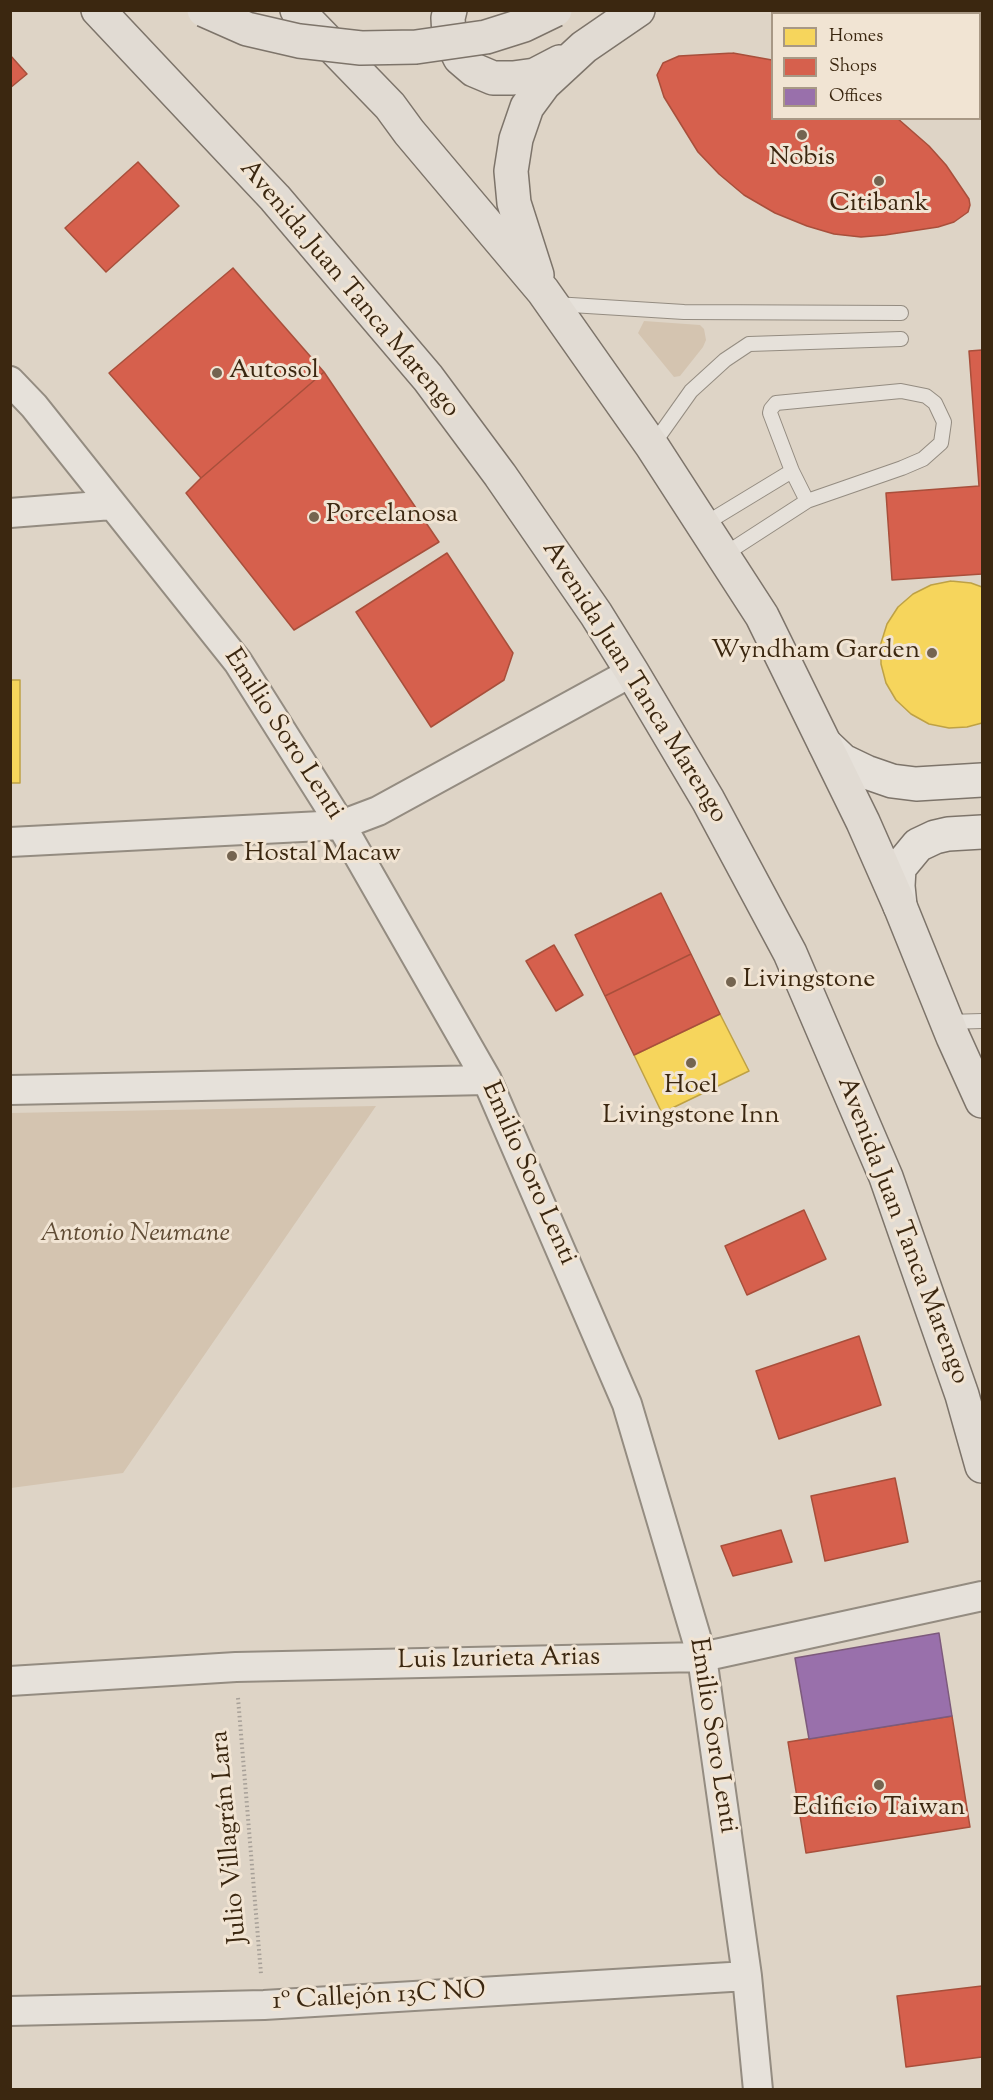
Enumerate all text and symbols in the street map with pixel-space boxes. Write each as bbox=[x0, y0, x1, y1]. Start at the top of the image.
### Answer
legend bbox=[771, 12, 981, 120]
text: Homes bbox=[829, 24, 883, 50]
text: Shops bbox=[829, 54, 877, 80]
text: Offices bbox=[829, 84, 882, 110]
marker: Nobis bbox=[795, 128, 809, 142]
place label: Nobis bbox=[769, 144, 835, 176]
street label: Avenida Juan Tanca Marengo bbox=[231, 155, 465, 425]
marker: Citibank bbox=[872, 174, 886, 188]
place label: Citibank bbox=[829, 190, 929, 222]
place label: Autosol bbox=[229, 357, 319, 389]
marker: Autosol bbox=[210, 366, 224, 380]
place label: Porcelanosa bbox=[326, 501, 458, 533]
marker: Porcelanosa bbox=[307, 510, 321, 524]
street label: Avenida Juan Tanca Marengo bbox=[533, 536, 733, 830]
place label: Wyndham Garden bbox=[711, 637, 920, 669]
street label: Emilio Soro Lenti bbox=[215, 644, 349, 826]
marker: Wyndham Garden bbox=[925, 646, 939, 660]
place label: Hostal Macaw bbox=[244, 840, 401, 872]
marker: Hostal Macaw bbox=[225, 849, 239, 863]
place label: Livingstone bbox=[743, 966, 875, 998]
marker: Livingstone bbox=[724, 975, 738, 989]
marker: Hoel Livingstone Inn bbox=[684, 1056, 698, 1070]
place label: Hoel Livingstone Inn bbox=[602, 1072, 780, 1134]
street label: Avenida Juan Tanca Marengo bbox=[828, 1073, 974, 1389]
street label: Emilio Soro Lenti bbox=[473, 1078, 581, 1270]
park label: Antonio Neumane bbox=[40, 1220, 230, 1252]
street label: Emilio Soro Lenti bbox=[680, 1636, 742, 1836]
street label: Luis Izurieta Arias bbox=[398, 1644, 600, 1678]
street label: Julio Villagrán Lara bbox=[206, 1729, 256, 1945]
marker: Edificio Taiwan bbox=[872, 1778, 886, 1792]
place label: Edificio Taiwan bbox=[793, 1794, 965, 1826]
street label: 1º Callejón 13C NO bbox=[272, 1977, 486, 2019]

